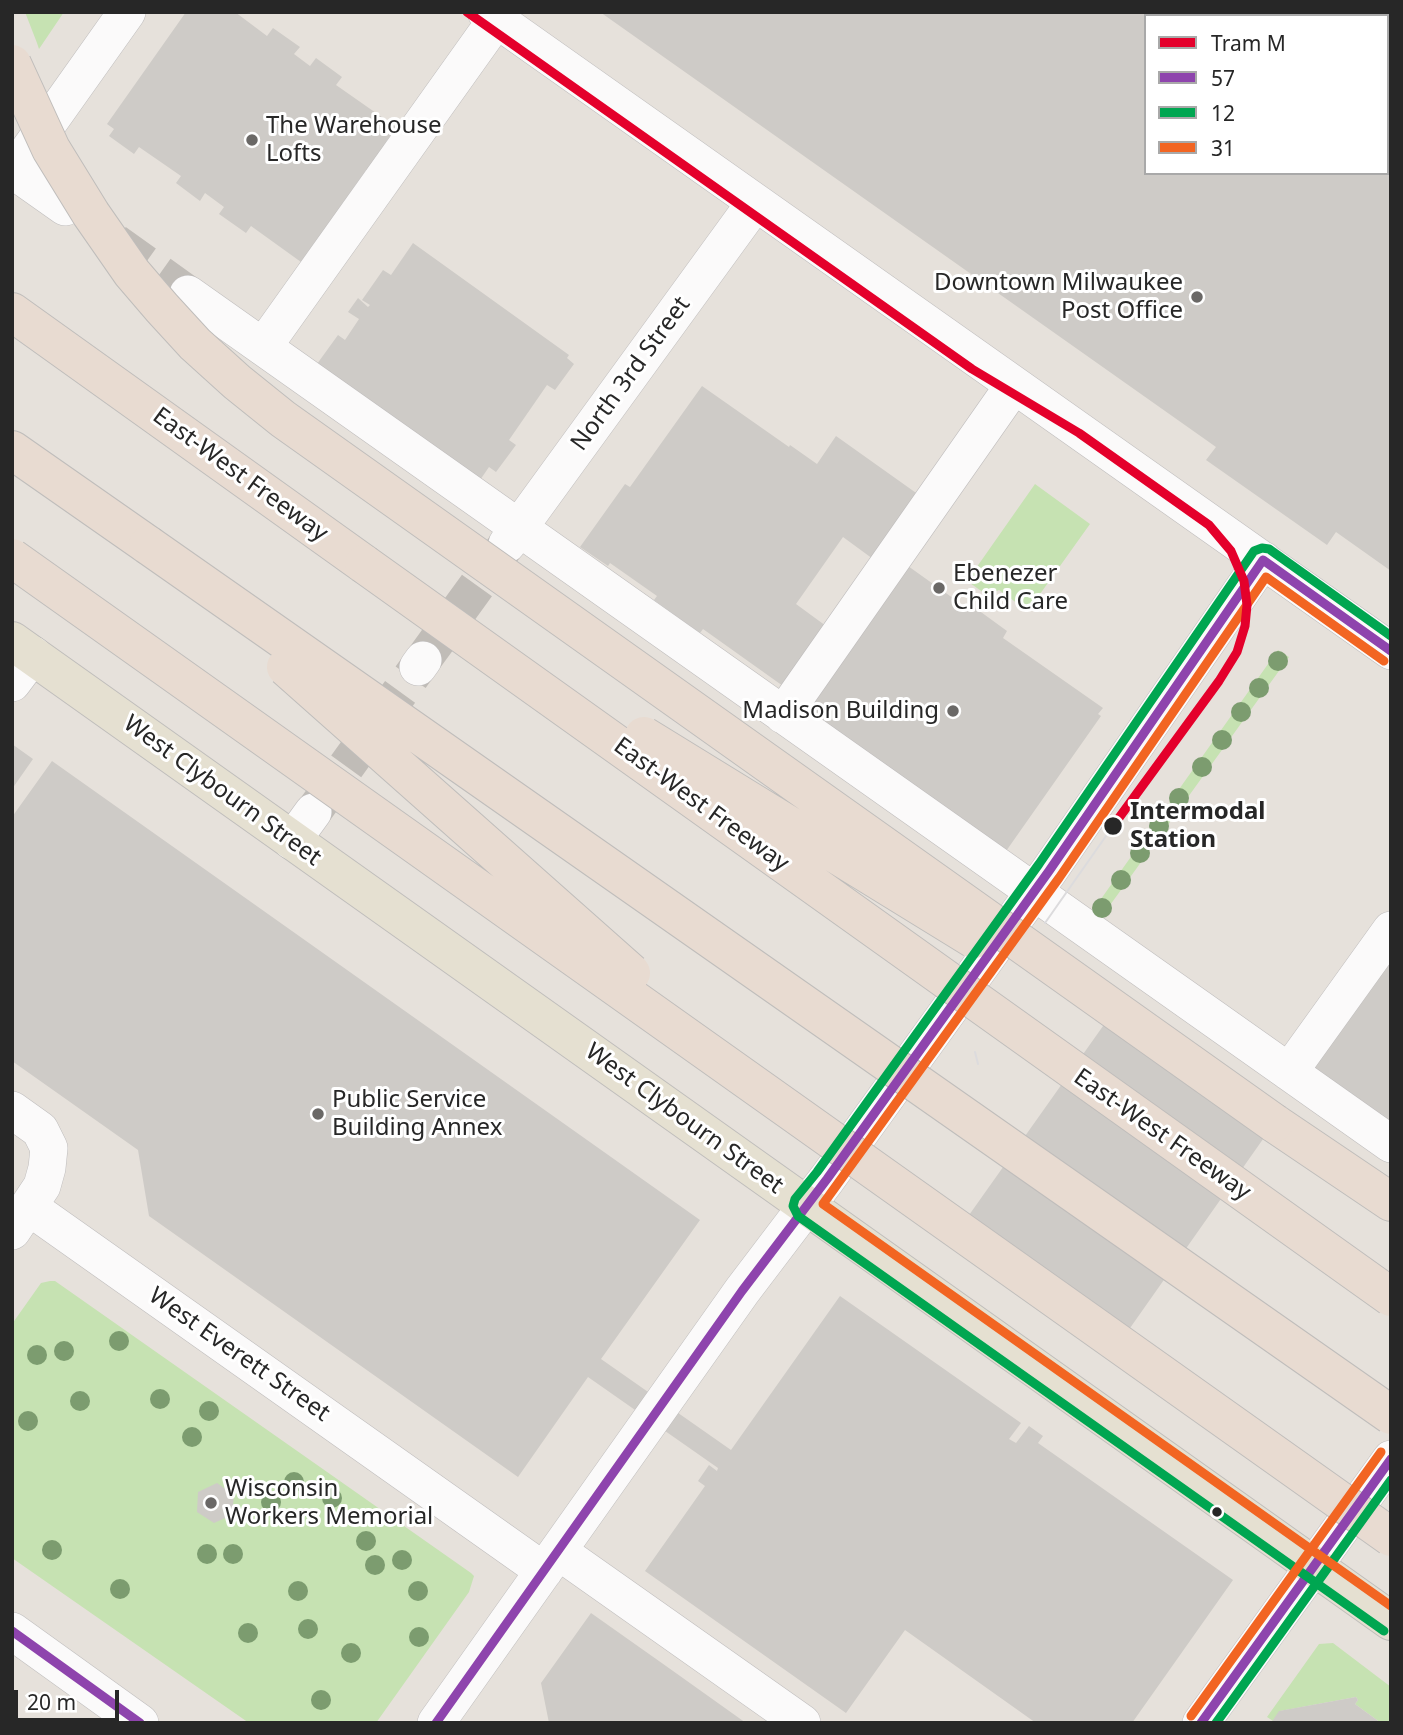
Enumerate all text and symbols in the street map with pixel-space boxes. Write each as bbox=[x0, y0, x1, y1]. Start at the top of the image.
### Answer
legend bbox=[1144, 14, 1389, 175]
text: Tram M bbox=[1211, 29, 1286, 57]
text: 57 bbox=[1211, 64, 1235, 92]
text: 12 bbox=[1211, 99, 1235, 127]
place label: The Warehouse Lofts bbox=[266, 112, 441, 168]
marker: The Warehouse Lofts bbox=[244, 132, 260, 148]
text: 31 bbox=[1211, 134, 1235, 162]
place label: Downtown Milwaukee Post Office bbox=[934, 269, 1183, 325]
marker: Downtown Milwaukee Post Office bbox=[1189, 289, 1205, 305]
street label: North 3rd Street bbox=[565, 291, 697, 457]
street label: East-West Freeway bbox=[147, 402, 333, 548]
place label: Ebenezer Child Care bbox=[953, 560, 1068, 616]
marker: Ebenezer Child Care bbox=[931, 580, 947, 596]
place label: Madison Building bbox=[742, 697, 939, 725]
marker: Madison Building bbox=[945, 703, 961, 719]
street label: West Clybourn Street bbox=[117, 710, 327, 872]
street label: East-West Freeway bbox=[608, 732, 794, 878]
place label: Intermodal Station bbox=[1130, 798, 1266, 854]
marker: Intermodal Station bbox=[1102, 815, 1124, 837]
street label: West Clybourn Street bbox=[579, 1038, 789, 1200]
street label: East-West Freeway bbox=[1068, 1063, 1256, 1207]
place label: Public Service Building Annex bbox=[332, 1086, 502, 1142]
marker: Public Service Building Annex bbox=[310, 1106, 326, 1122]
street label: West Everett Street bbox=[143, 1282, 335, 1428]
place label: Wisconsin Workers Memorial bbox=[225, 1475, 433, 1531]
marker: Wisconsin Workers Memorial bbox=[203, 1495, 219, 1511]
unlabelled marker bbox=[1210, 1505, 1224, 1519]
scale bar bbox=[18, 1676, 122, 1720]
text: 20 m bbox=[27, 1688, 76, 1716]

